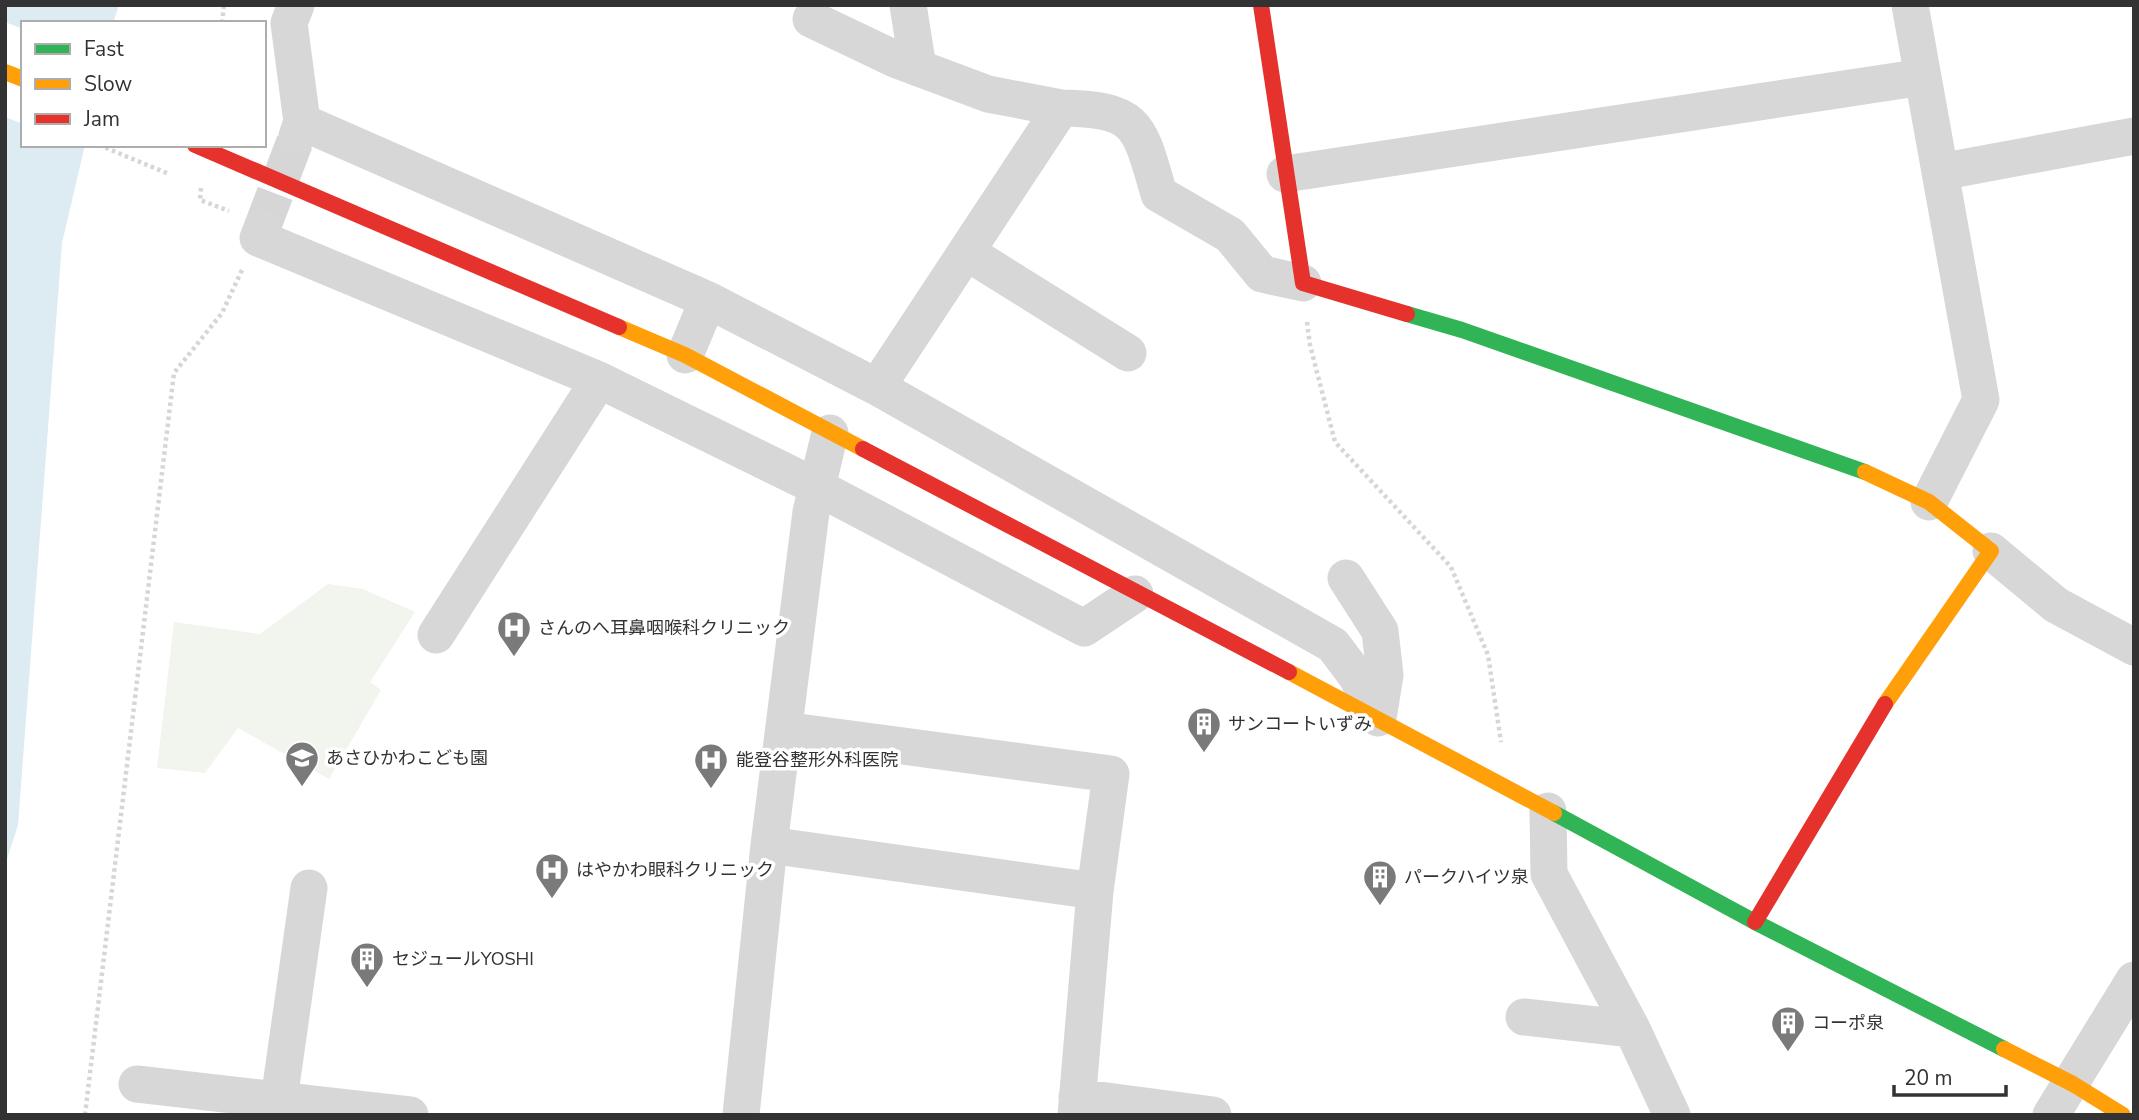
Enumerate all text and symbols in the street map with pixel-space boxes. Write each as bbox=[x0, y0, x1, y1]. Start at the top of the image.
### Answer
legend bbox=[21, 21, 266, 147]
text: Fast bbox=[84, 35, 124, 63]
text: Slow bbox=[84, 70, 133, 98]
text: Jam bbox=[83, 105, 120, 133]
hospital icon: さんのへ耳鼻咽喉科クリニック bbox=[495, 609, 533, 658]
place label: さんのへ耳鼻咽喉科クリニック bbox=[538, 616, 790, 640]
building icon: サンコートいずみ bbox=[1185, 705, 1223, 754]
place label: サンコートいずみ bbox=[1228, 712, 1372, 736]
school or university icon: あさひかわこども園 bbox=[283, 739, 321, 788]
hospital icon: 能登谷整形外科医院 bbox=[692, 741, 730, 790]
place label: あさひかわこども園 bbox=[326, 746, 488, 770]
place label: 能登谷整形外科医院 bbox=[736, 748, 898, 772]
hospital icon: はやかわ眼科クリニック bbox=[533, 851, 571, 900]
place label: はやかわ眼科クリニック bbox=[576, 858, 774, 882]
building icon: パークハイツ泉 bbox=[1361, 858, 1399, 907]
place label: パークハイツ泉 bbox=[1404, 865, 1529, 889]
building icon: セジュールYOSHI bbox=[348, 940, 386, 989]
place label: セジュールYOSHI bbox=[392, 947, 534, 971]
building icon: コーポ泉 bbox=[1769, 1004, 1807, 1053]
place label: コーポ泉 bbox=[1812, 1011, 1884, 1035]
scale bar bbox=[1894, 1054, 2006, 1098]
text: 20 m bbox=[1904, 1064, 1953, 1092]

